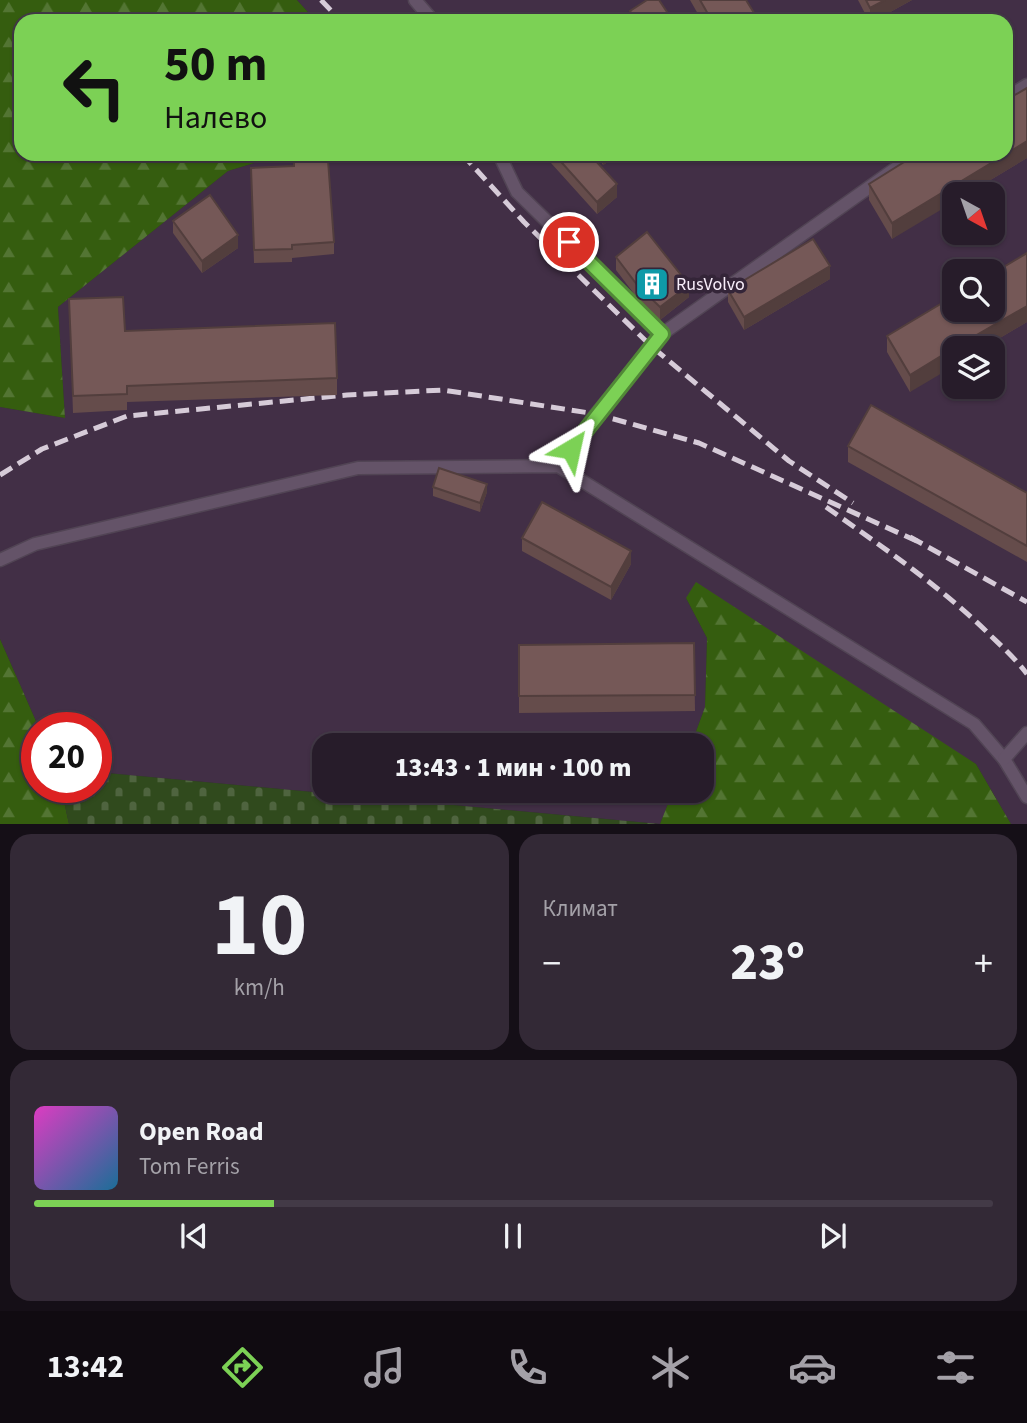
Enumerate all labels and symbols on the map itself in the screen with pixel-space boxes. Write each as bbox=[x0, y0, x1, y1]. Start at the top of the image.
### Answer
north arrow bbox=[942, 182, 1004, 245]
pin bbox=[539, 212, 599, 272]
building icon: RusVolvo bbox=[633, 265, 671, 303]
place label: RusVolvo bbox=[676, 272, 745, 297]
position arrow bbox=[534, 412, 608, 486]
speed limit sign: 20 bbox=[21, 712, 112, 803]

